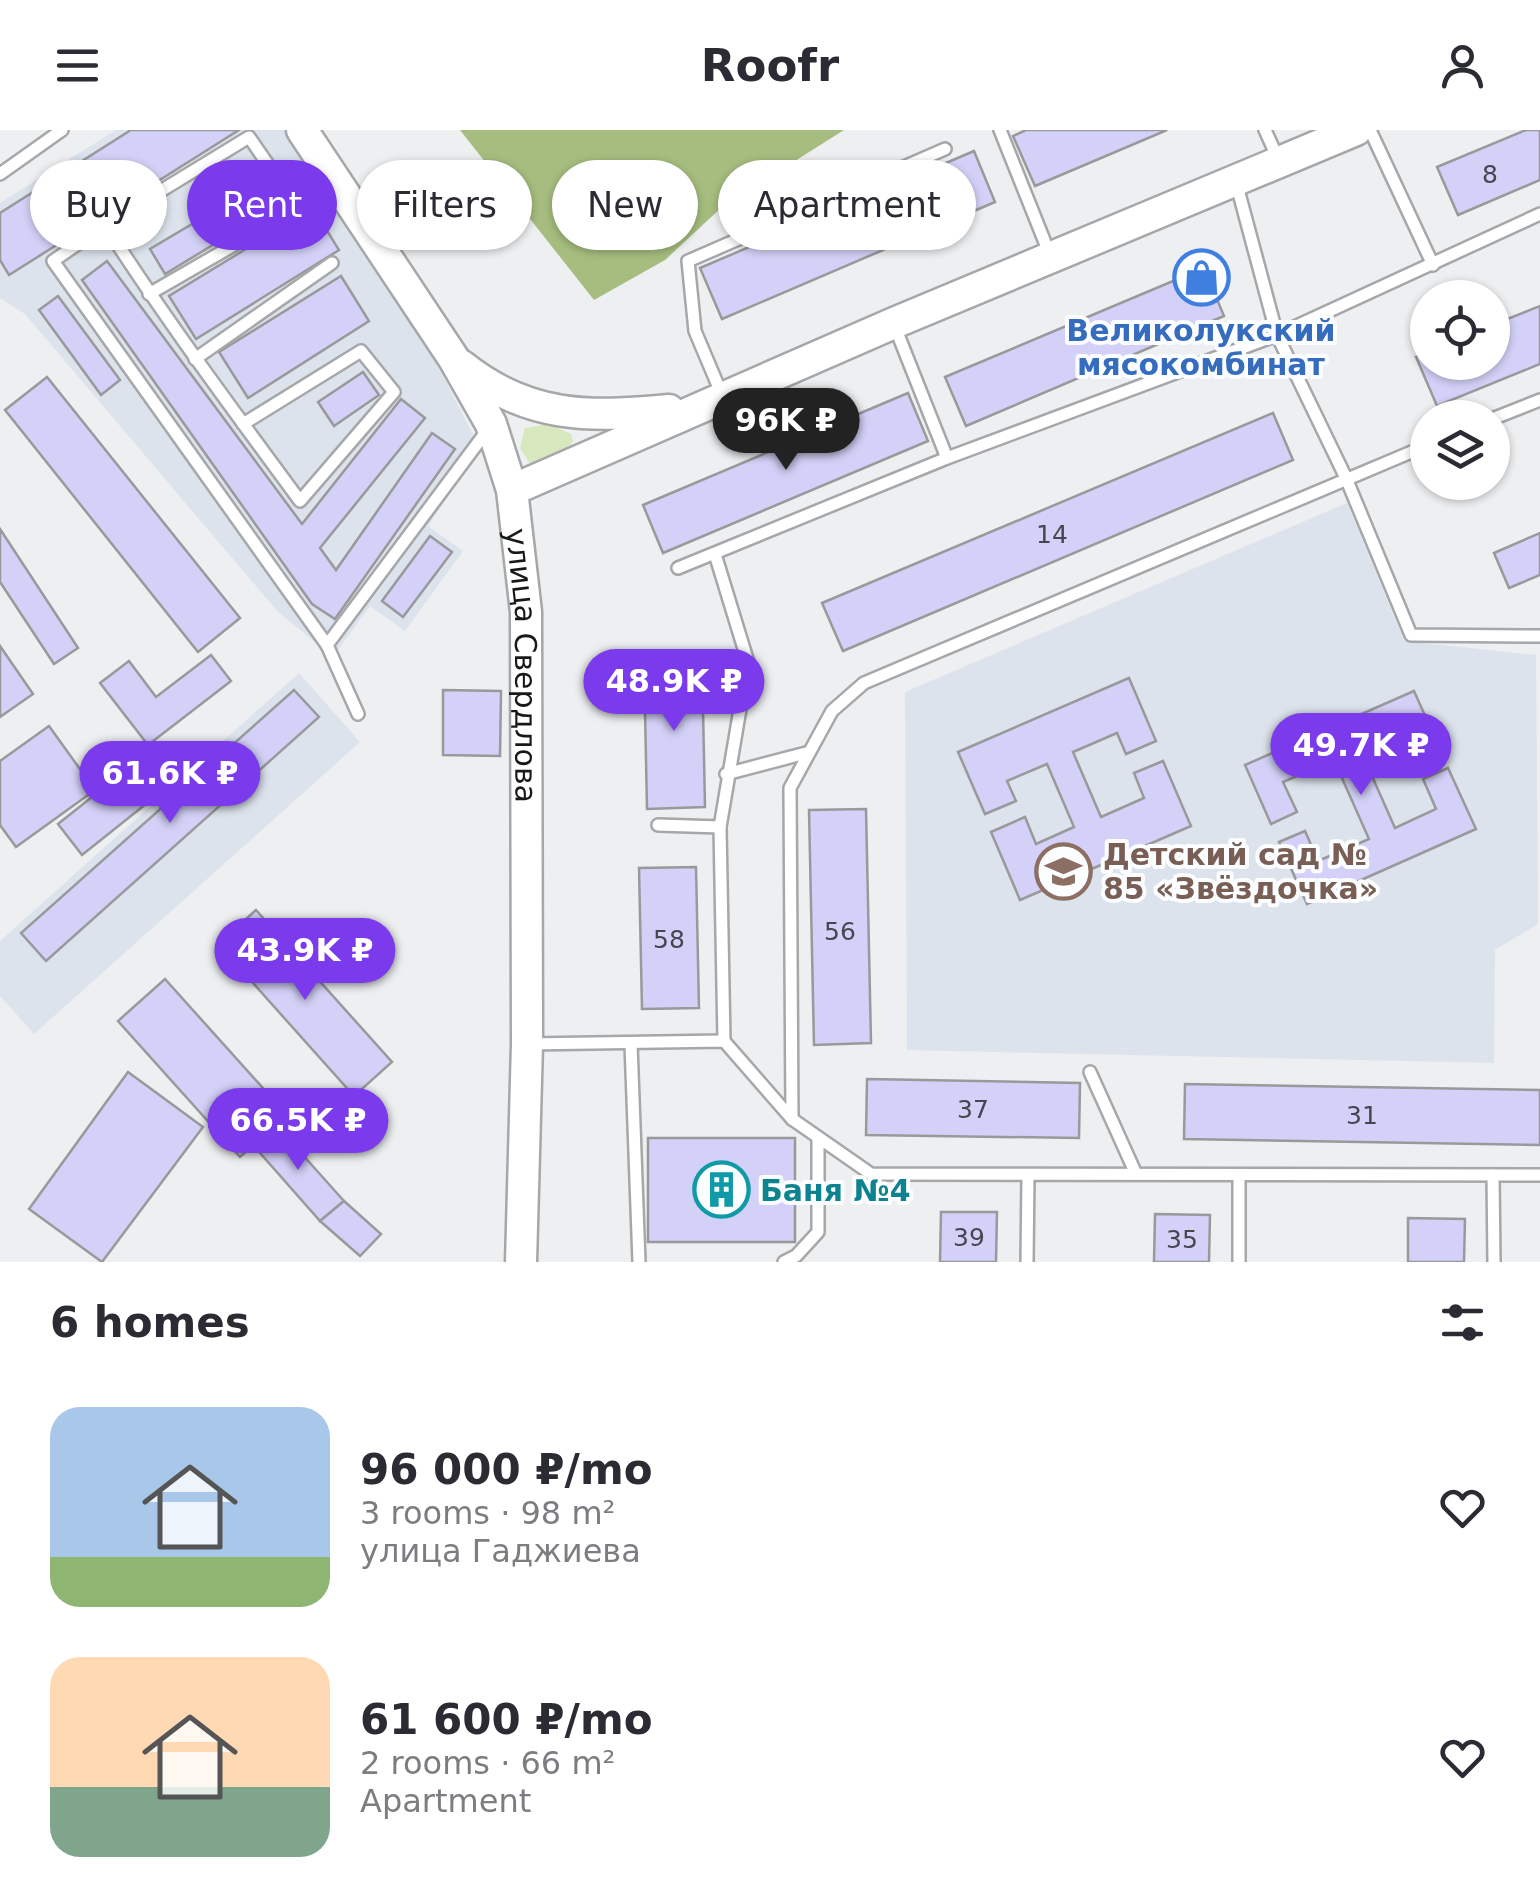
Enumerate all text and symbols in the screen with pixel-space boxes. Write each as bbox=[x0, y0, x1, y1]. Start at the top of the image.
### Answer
icon: menu bbox=[50, 38, 105, 93]
icon: person bbox=[1435, 38, 1490, 93]
text: Roofr bbox=[701, 39, 839, 92]
chip: Buy bbox=[30, 160, 167, 250]
chip: Rent bbox=[187, 160, 337, 250]
chip: Filters bbox=[357, 160, 532, 250]
chip: New bbox=[552, 160, 698, 250]
chip: Apartment bbox=[718, 160, 976, 250]
house number: 8 bbox=[1482, 160, 1498, 189]
shop icon: Великолукский мясокомбинат bbox=[1171, 248, 1231, 308]
map controls bbox=[1410, 280, 1510, 500]
button: locate bbox=[1410, 280, 1510, 380]
place label: Великолукский мясокомбинат bbox=[1066, 313, 1336, 382]
pin: 96K ₽ bbox=[716, 388, 856, 473]
button: layers bbox=[1410, 400, 1510, 500]
text: 96K ₽ bbox=[735, 401, 837, 439]
house number: 14 bbox=[1036, 520, 1068, 549]
street label: улица Свердлова bbox=[499, 526, 544, 803]
pin: 48.9K ₽ bbox=[582, 649, 766, 734]
text: 48.9K ₽ bbox=[605, 662, 743, 700]
pin: 49.7K ₽ bbox=[1269, 713, 1453, 798]
text: 49.7K ₽ bbox=[1292, 726, 1430, 764]
pin: 61.6K ₽ bbox=[78, 741, 262, 826]
text: 61.6K ₽ bbox=[101, 754, 239, 792]
place label: Детский сад № 85 «Звёздочка» bbox=[1103, 837, 1378, 906]
school or university icon: Детский сад № 85 «Звёздочка» bbox=[1034, 841, 1094, 901]
house number: 56 bbox=[824, 917, 856, 946]
pin: 43.9K ₽ bbox=[213, 918, 397, 1003]
house number: 58 bbox=[653, 925, 685, 954]
text: 43.9K ₽ bbox=[236, 931, 374, 969]
pin: 66.5K ₽ bbox=[206, 1088, 390, 1173]
house number: 37 bbox=[957, 1095, 989, 1124]
text: 66.5K ₽ bbox=[229, 1101, 367, 1139]
house number: 31 bbox=[1346, 1101, 1378, 1130]
building icon: Баня №4 bbox=[691, 1160, 751, 1220]
place label: Баня №4 bbox=[760, 1173, 911, 1208]
house number: 39 bbox=[953, 1223, 985, 1252]
house number: 35 bbox=[1166, 1225, 1198, 1254]
icon: filters bbox=[1435, 1295, 1490, 1350]
text: 6 homes bbox=[50, 1298, 250, 1347]
text: 96 000 ₽/mo bbox=[360, 1445, 653, 1494]
icon: home bbox=[130, 1447, 250, 1567]
icon: heart bbox=[1435, 1480, 1490, 1535]
text: 3 rooms · 98 m² bbox=[360, 1494, 615, 1532]
text: улица Гаджиева bbox=[360, 1532, 641, 1570]
text: 61 600 ₽/mo bbox=[360, 1695, 653, 1744]
icon: home bbox=[130, 1697, 250, 1817]
icon: heart bbox=[1435, 1730, 1490, 1785]
text: 2 rooms · 66 m² bbox=[360, 1744, 615, 1782]
text: Apartment bbox=[360, 1782, 531, 1820]

